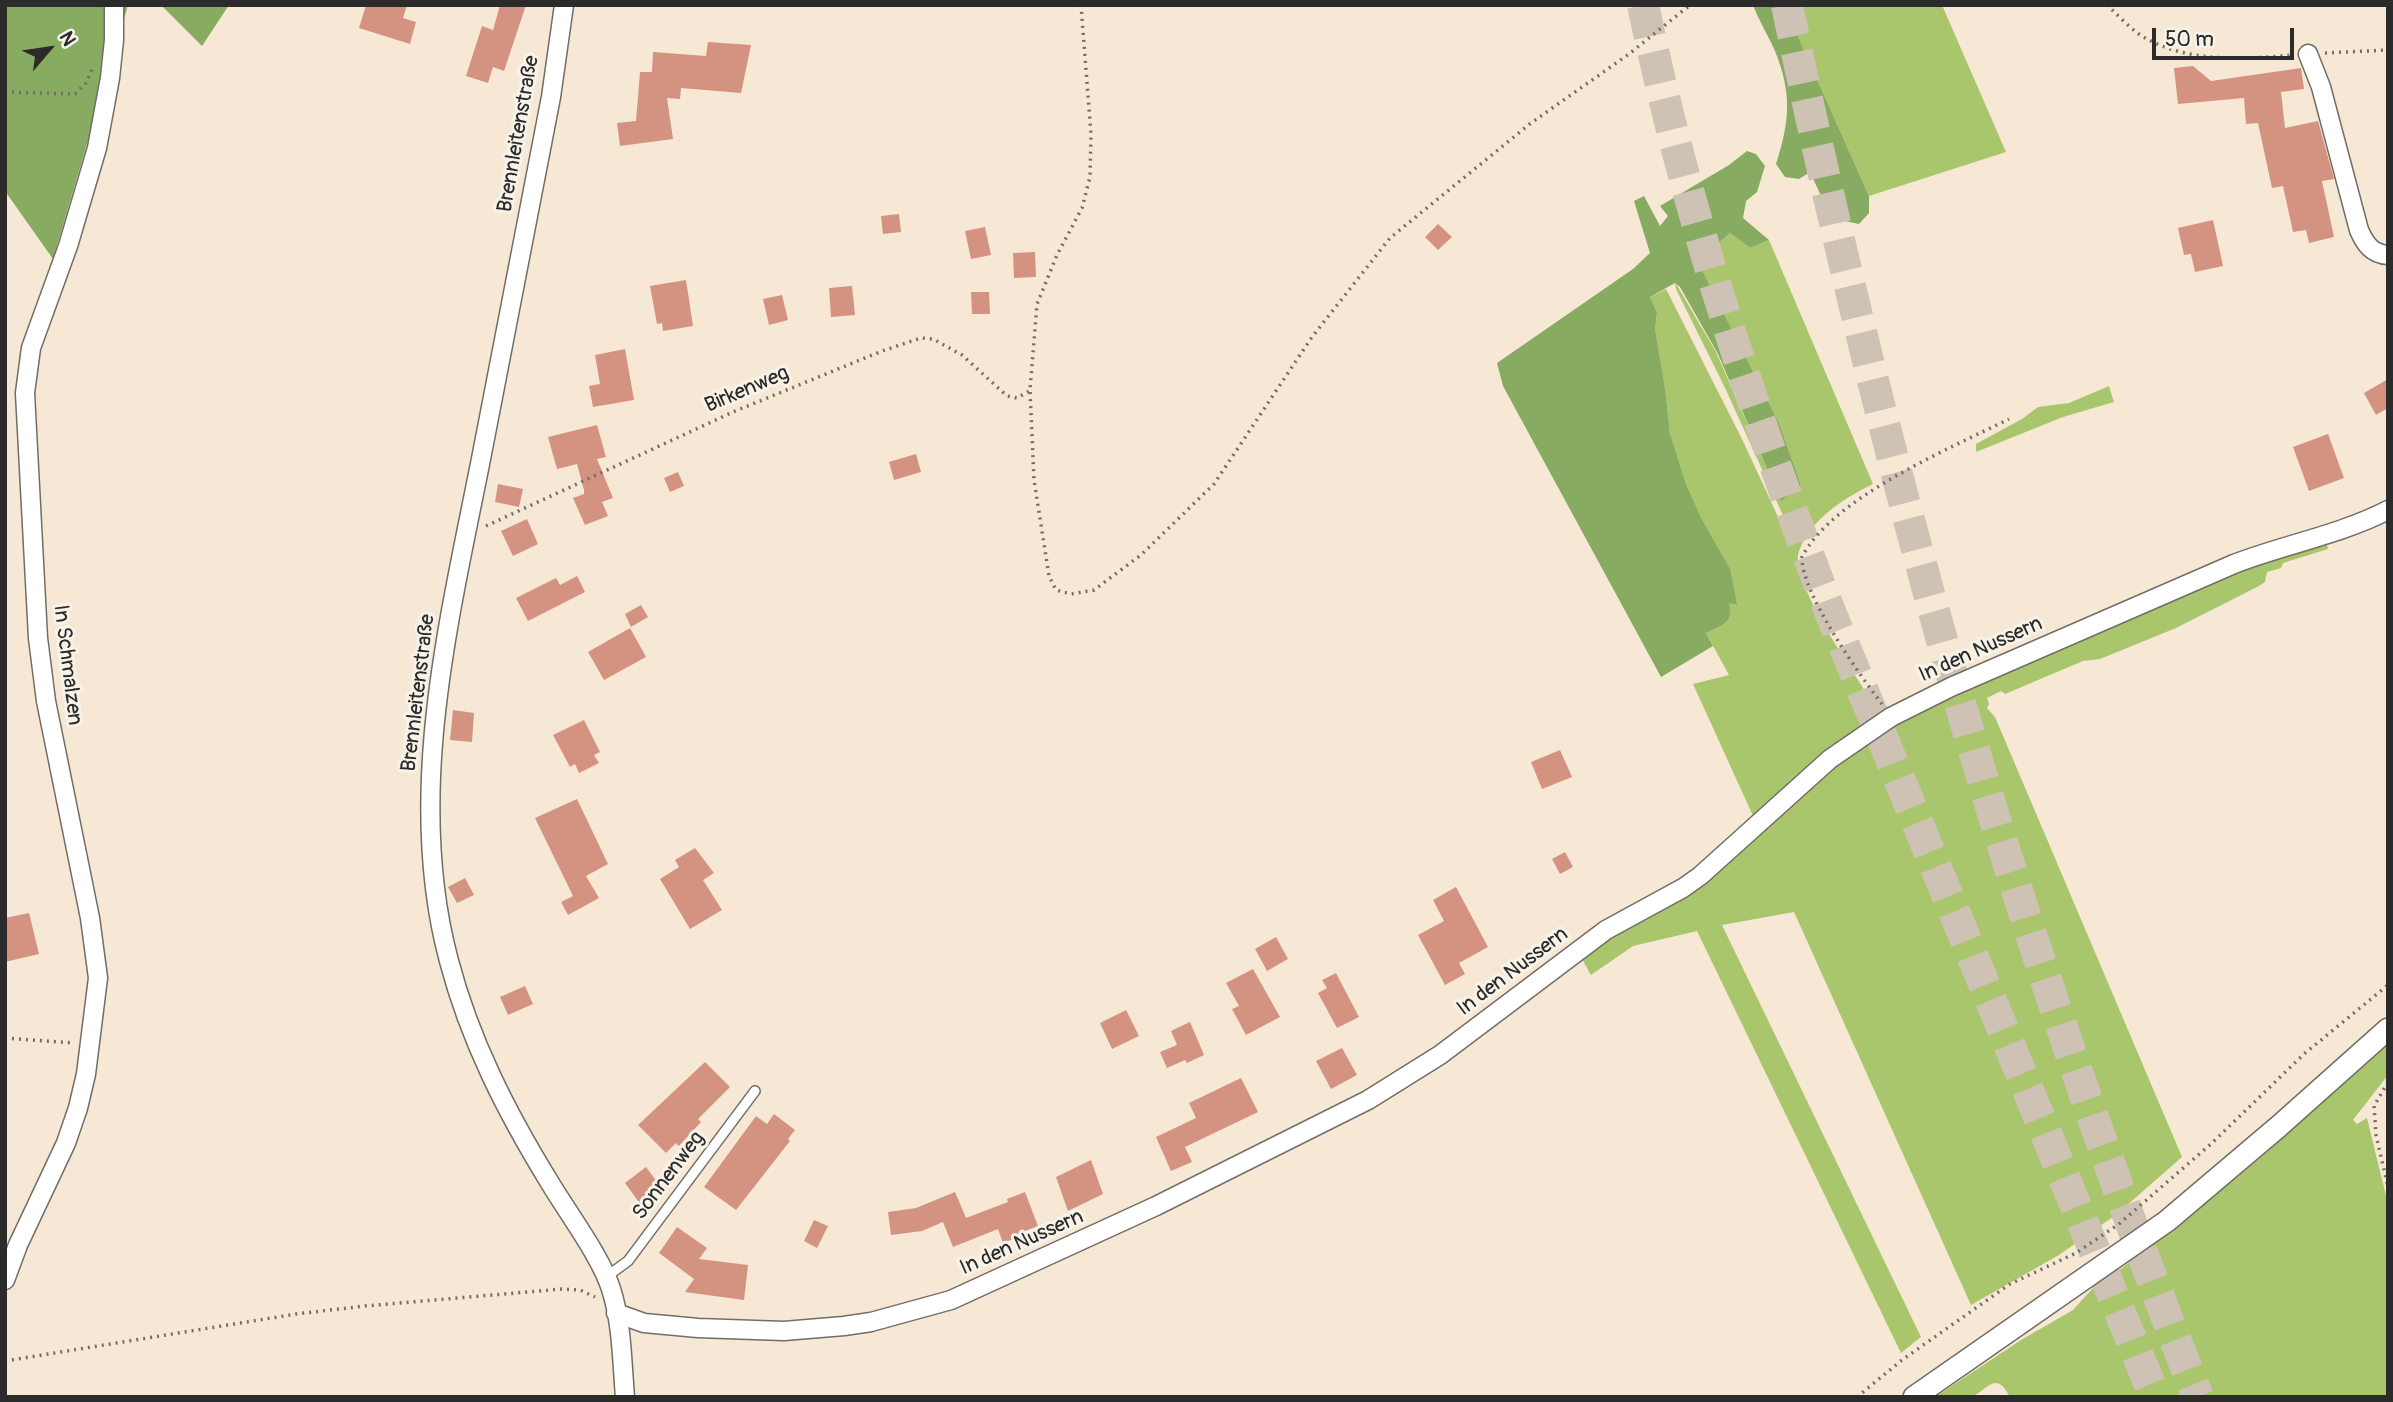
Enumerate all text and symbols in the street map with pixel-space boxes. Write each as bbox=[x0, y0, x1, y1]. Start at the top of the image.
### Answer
north arrow bbox=[14, 14, 84, 84]
scale bar bbox=[2155, 14, 2297, 58]
text: 50 m bbox=[2165, 26, 2214, 53]
text: N bbox=[54, 27, 81, 50]
street label: Brennleitenstraße bbox=[493, 54, 545, 214]
street label: Birkenweg bbox=[701, 361, 793, 419]
street label: In Schmalzen bbox=[47, 603, 87, 727]
street label: In den Nussern bbox=[1915, 612, 2047, 688]
street label: Brennleitenstraße bbox=[397, 613, 441, 773]
street label: In den Nussern bbox=[1453, 922, 1573, 1022]
street label: Sonnenweg bbox=[628, 1127, 710, 1225]
street label: In den Nussern bbox=[956, 1205, 1088, 1281]

